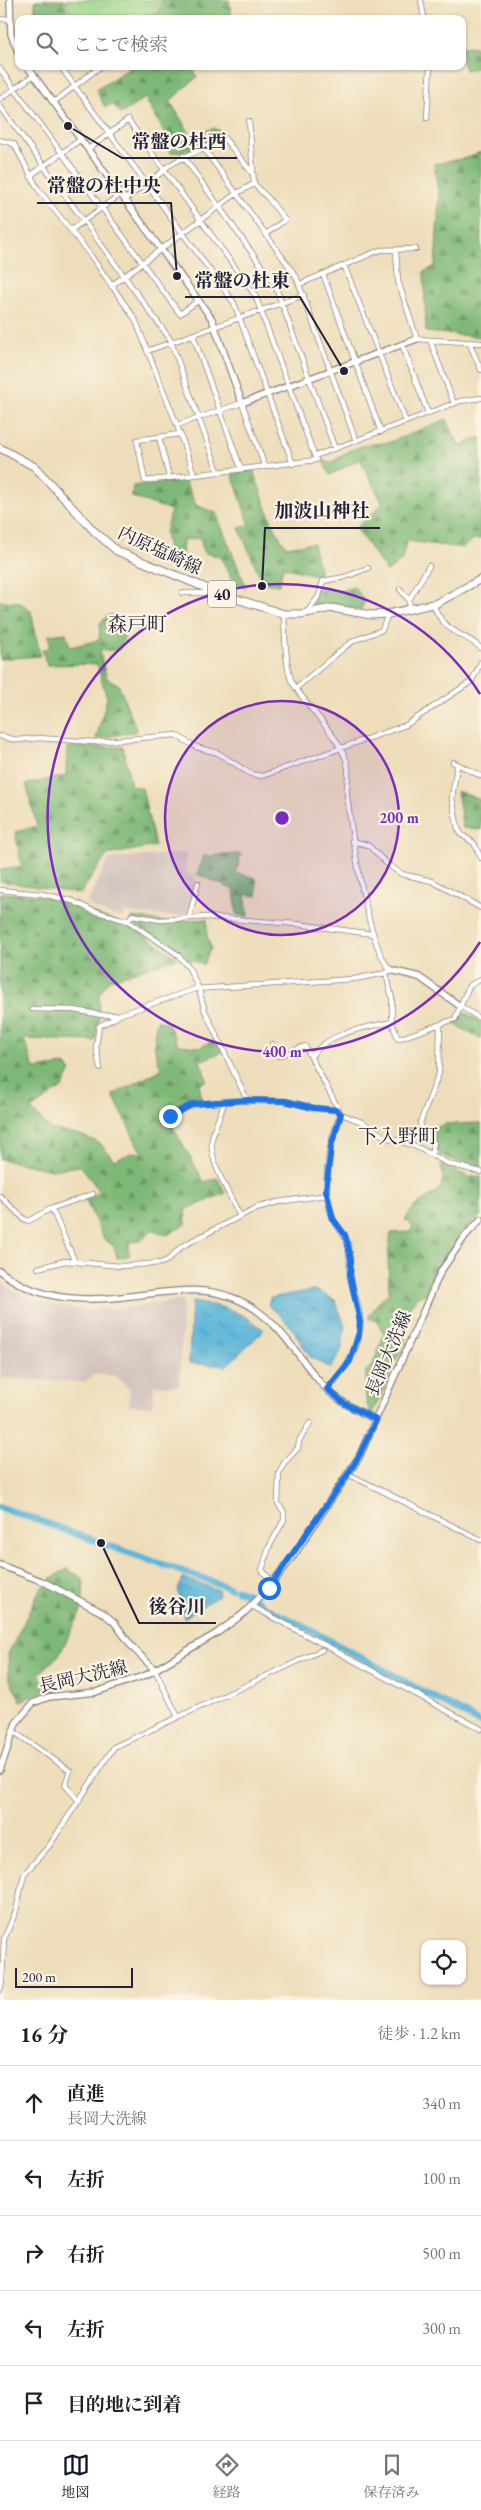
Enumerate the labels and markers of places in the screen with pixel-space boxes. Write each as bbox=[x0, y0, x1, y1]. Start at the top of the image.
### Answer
callout: 常盤の杜西 bbox=[122, 124, 237, 158]
callout: 常盤の杜中央 bbox=[37, 169, 171, 203]
callout: 常盤の杜東 bbox=[185, 263, 300, 297]
callout: 加波山神社 bbox=[265, 494, 380, 528]
centre of rings bbox=[273, 809, 291, 827]
callout: 後谷川 bbox=[139, 1589, 216, 1623]

